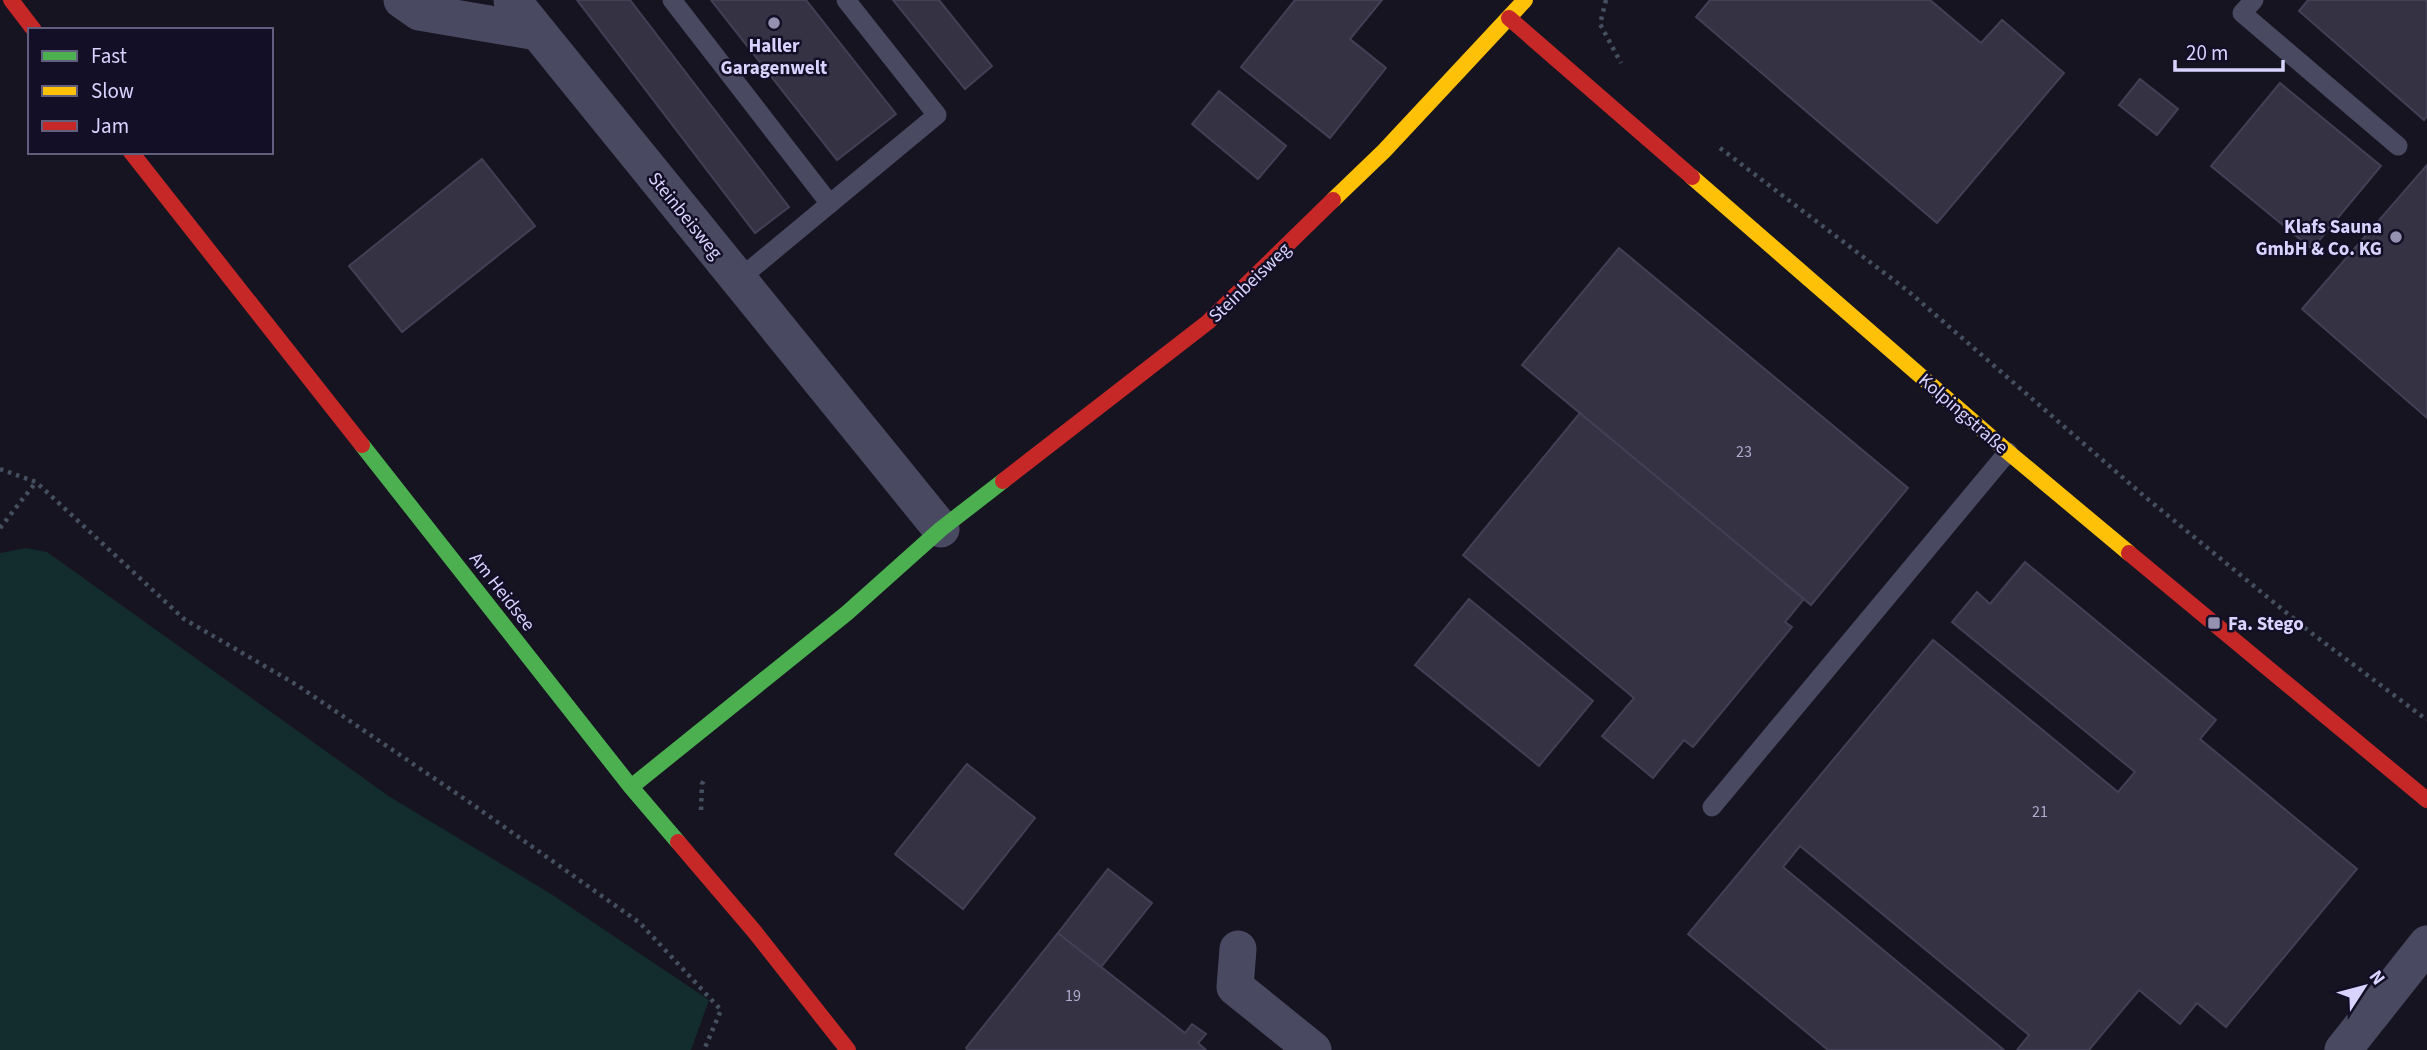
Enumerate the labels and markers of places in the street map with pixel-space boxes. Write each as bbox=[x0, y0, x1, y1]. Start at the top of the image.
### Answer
marker: Haller Garagenwelt bbox=[766, 15, 782, 31]
place label: Haller Garagenwelt bbox=[721, 33, 827, 82]
place label: Klafs Sauna GmbH & Co. KG bbox=[2255, 214, 2382, 263]
marker: Klafs Sauna GmbH & Co. KG bbox=[2388, 229, 2404, 245]
place label: Fa. Stego bbox=[2228, 611, 2304, 638]
marker: Fa. Stego bbox=[2206, 615, 2222, 631]

